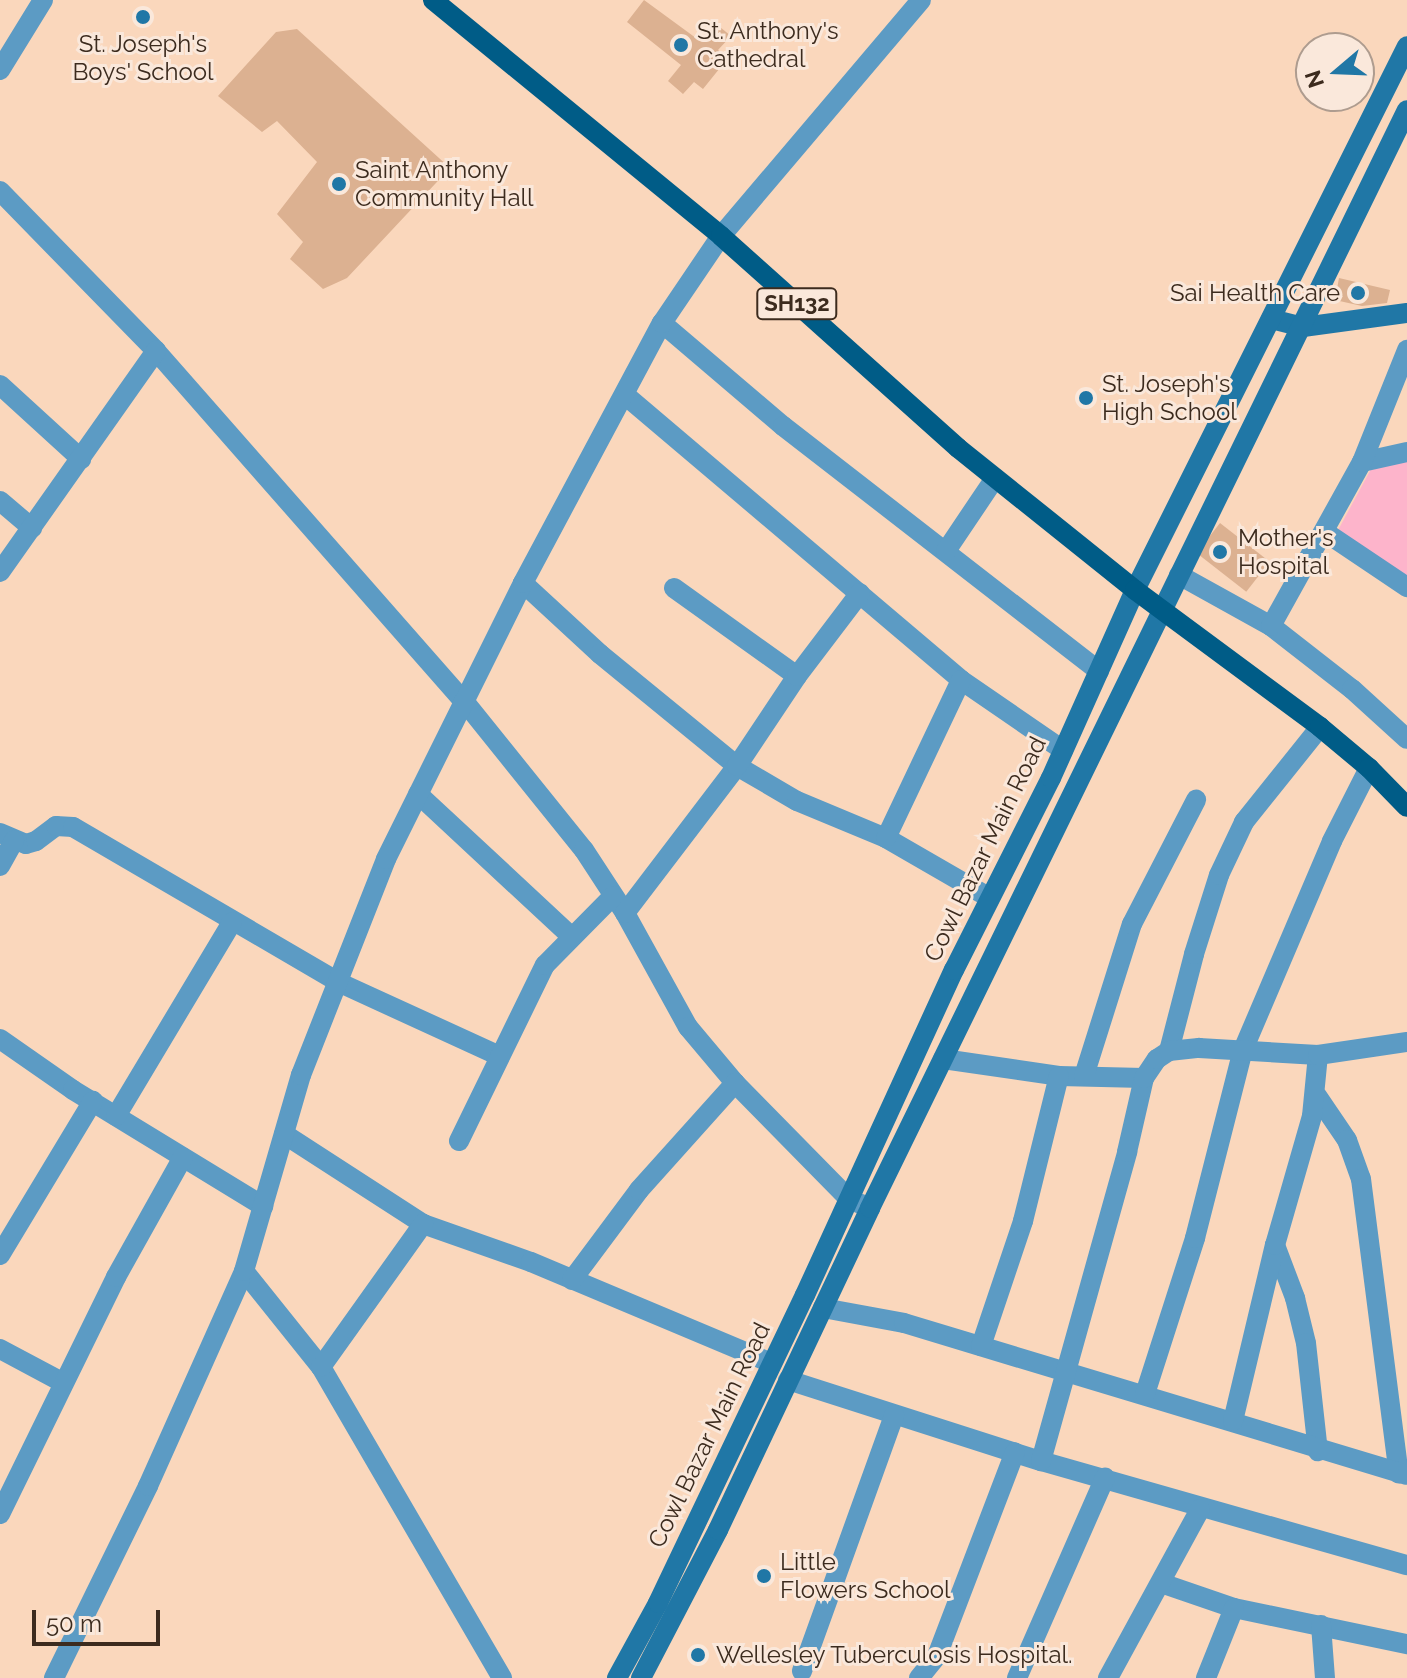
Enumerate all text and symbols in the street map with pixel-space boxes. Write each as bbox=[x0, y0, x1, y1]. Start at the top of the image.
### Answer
marker: St. Joseph's Boys' School bbox=[134, 8, 152, 26]
place label: St. Anthony's Cathedral bbox=[697, 17, 839, 73]
place label: St. Joseph's Boys' School bbox=[72, 30, 214, 86]
north arrow bbox=[1295, 32, 1375, 112]
marker: St. Anthony's Cathedral bbox=[672, 36, 690, 54]
text: N bbox=[1299, 67, 1329, 91]
place label: Saint Anthony Community Hall bbox=[355, 156, 534, 212]
marker: Saint Anthony Community Hall bbox=[330, 175, 348, 193]
place label: Sai Health Care bbox=[1170, 279, 1340, 307]
marker: Sai Health Care bbox=[1347, 282, 1369, 304]
road number: SH132 bbox=[755, 286, 839, 322]
place label: St. Joseph's High School bbox=[1102, 370, 1237, 426]
marker: St. Joseph's High School bbox=[1077, 389, 1095, 407]
place label: Mother's Hospital bbox=[1238, 524, 1334, 580]
marker: Mother's Hospital bbox=[1209, 541, 1231, 563]
street label: Cowl Bazar Main Road bbox=[918, 731, 1052, 967]
street label: Cowl Bazar Main Road bbox=[642, 1317, 776, 1553]
place label: Little Flowers School bbox=[780, 1548, 951, 1604]
marker: Little Flowers School bbox=[755, 1567, 773, 1585]
scale bar bbox=[36, 1594, 164, 1644]
text: 50 m bbox=[46, 1609, 102, 1638]
place label: Wellesley Tuberculosis Hospital. bbox=[716, 1641, 1074, 1669]
marker: Wellesley Tuberculosis Hospital. bbox=[687, 1644, 709, 1666]

